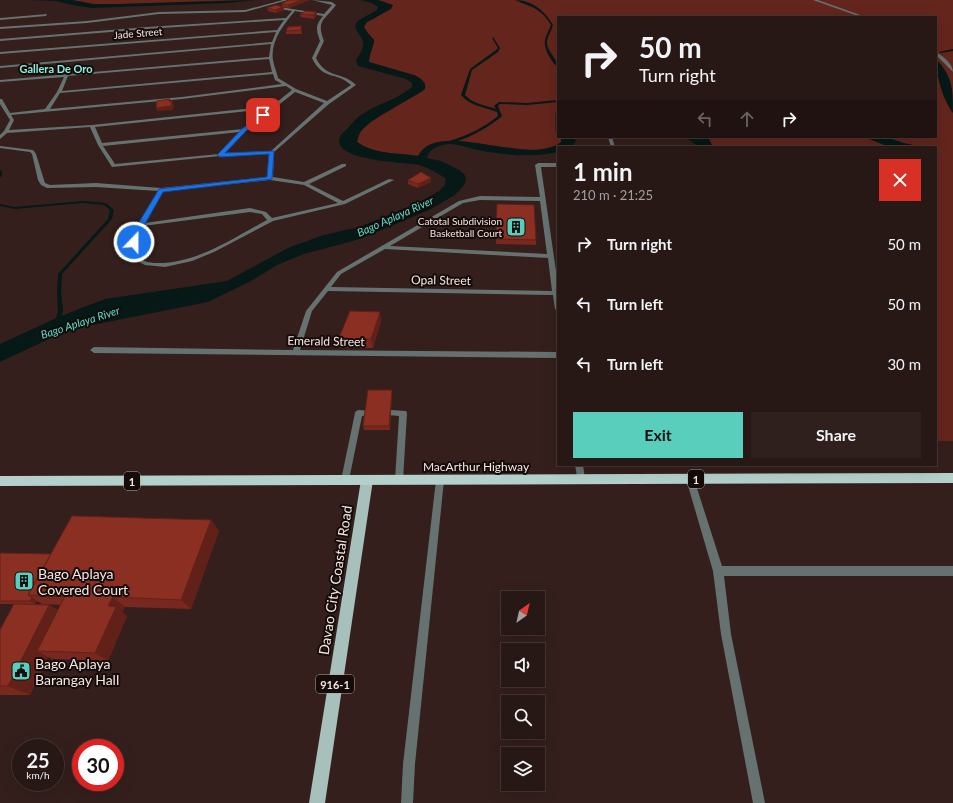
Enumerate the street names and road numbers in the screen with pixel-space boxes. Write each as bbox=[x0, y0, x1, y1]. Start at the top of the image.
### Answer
street label: Jade Street bbox=[113, 25, 163, 41]
street label: Opal Street bbox=[411, 272, 472, 288]
street label: Emerald Street bbox=[287, 333, 366, 349]
street label: MacArthur Highway bbox=[423, 459, 530, 474]
road number: 1 bbox=[688, 470, 704, 488]
road number: 1 bbox=[124, 472, 140, 490]
street label: Davao City Coastal Road bbox=[315, 504, 355, 656]
road number: 916-1 bbox=[316, 675, 354, 693]

